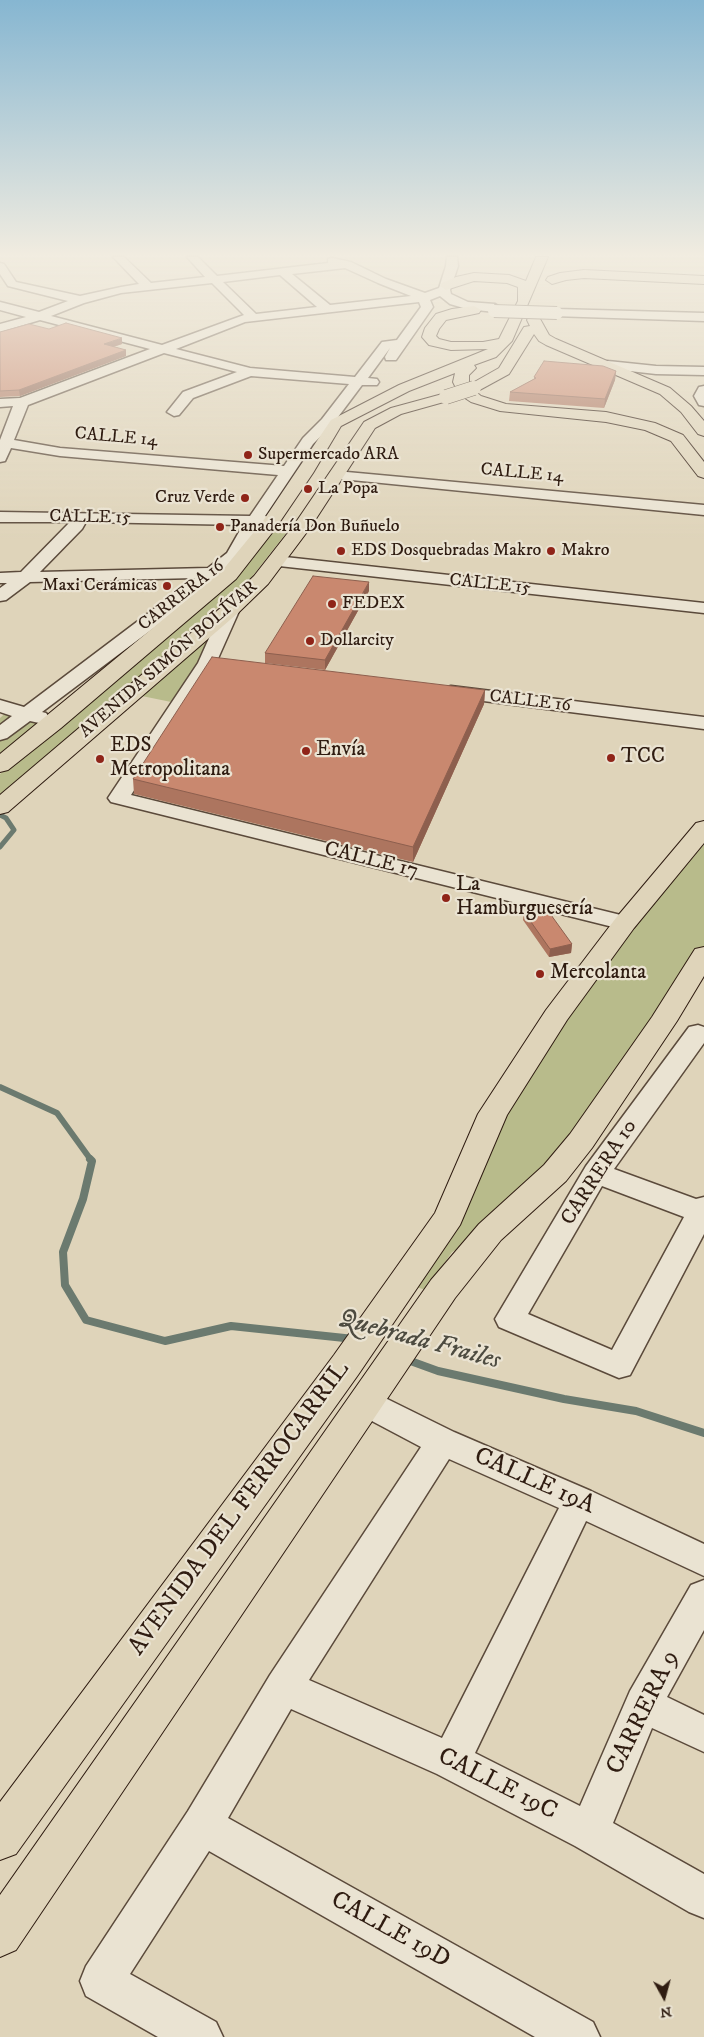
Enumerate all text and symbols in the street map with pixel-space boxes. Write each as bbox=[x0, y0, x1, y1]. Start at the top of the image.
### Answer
street label: CALLE 14 bbox=[74, 424, 158, 452]
place label: Supermercado ARA bbox=[258, 444, 399, 466]
marker: Supermercado ARA bbox=[242, 449, 254, 461]
street label: CALLE 14 bbox=[480, 460, 564, 488]
place label: La Popa bbox=[318, 478, 378, 500]
marker: La Popa bbox=[302, 483, 314, 495]
place label: Cruz Verde bbox=[155, 487, 235, 509]
marker: Cruz Verde bbox=[239, 492, 251, 504]
street label: CALLE 15 bbox=[49, 506, 131, 530]
place label: Panadería Don Buñuelo bbox=[230, 516, 399, 538]
marker: Panadería Don Buñuelo bbox=[214, 521, 226, 533]
place label: EDS Dosquebradas Makro bbox=[351, 540, 541, 562]
place label: Makro bbox=[561, 540, 609, 562]
marker: EDS Dosquebradas Makro bbox=[335, 545, 347, 557]
marker: Makro bbox=[545, 545, 557, 557]
street label: CARRERA 16 bbox=[135, 556, 229, 636]
street label: CALLE 15 bbox=[448, 570, 532, 600]
place label: Maxi Cerámicas bbox=[42, 575, 157, 597]
street label: AVENIDA SIMÓN BOLÍVAR bbox=[76, 577, 262, 743]
marker: Maxi Cerámicas bbox=[161, 580, 173, 592]
place label: FEDEX bbox=[342, 593, 405, 615]
marker: FEDEX bbox=[326, 598, 338, 610]
place label: Dollarcity bbox=[320, 630, 394, 652]
marker: Dollarcity bbox=[304, 635, 316, 647]
street label: CALLE 16 bbox=[488, 686, 572, 718]
place label: EDS Metropolitana bbox=[110, 734, 230, 784]
place label: Envía bbox=[316, 738, 365, 764]
marker: Envía bbox=[300, 745, 312, 757]
place label: TCC bbox=[621, 745, 665, 771]
marker: TCC bbox=[605, 752, 617, 764]
marker: EDS Metropolitana bbox=[94, 753, 106, 765]
street label: CALLE 17 bbox=[321, 837, 421, 885]
place label: La Hamburguesería bbox=[456, 873, 593, 923]
marker: La Hamburguesería bbox=[440, 892, 452, 904]
place label: Mercolanta bbox=[550, 961, 646, 987]
marker: Mercolanta bbox=[534, 968, 546, 980]
street label: CARRERA 10 bbox=[557, 1115, 643, 1231]
water label: Quebrada Frailes bbox=[334, 1304, 504, 1378]
street label: AVENIDA DEL FERROCARRIL bbox=[123, 1356, 357, 1662]
street label: CALLE 19A bbox=[469, 1442, 599, 1522]
street label: CARRERA 9 bbox=[601, 1646, 687, 1780]
street label: CALLE 19C bbox=[432, 1742, 562, 1828]
street label: CALLE 19D bbox=[325, 1886, 455, 1976]
north arrow bbox=[639, 1972, 689, 2022]
text: N bbox=[659, 2002, 673, 2022]

